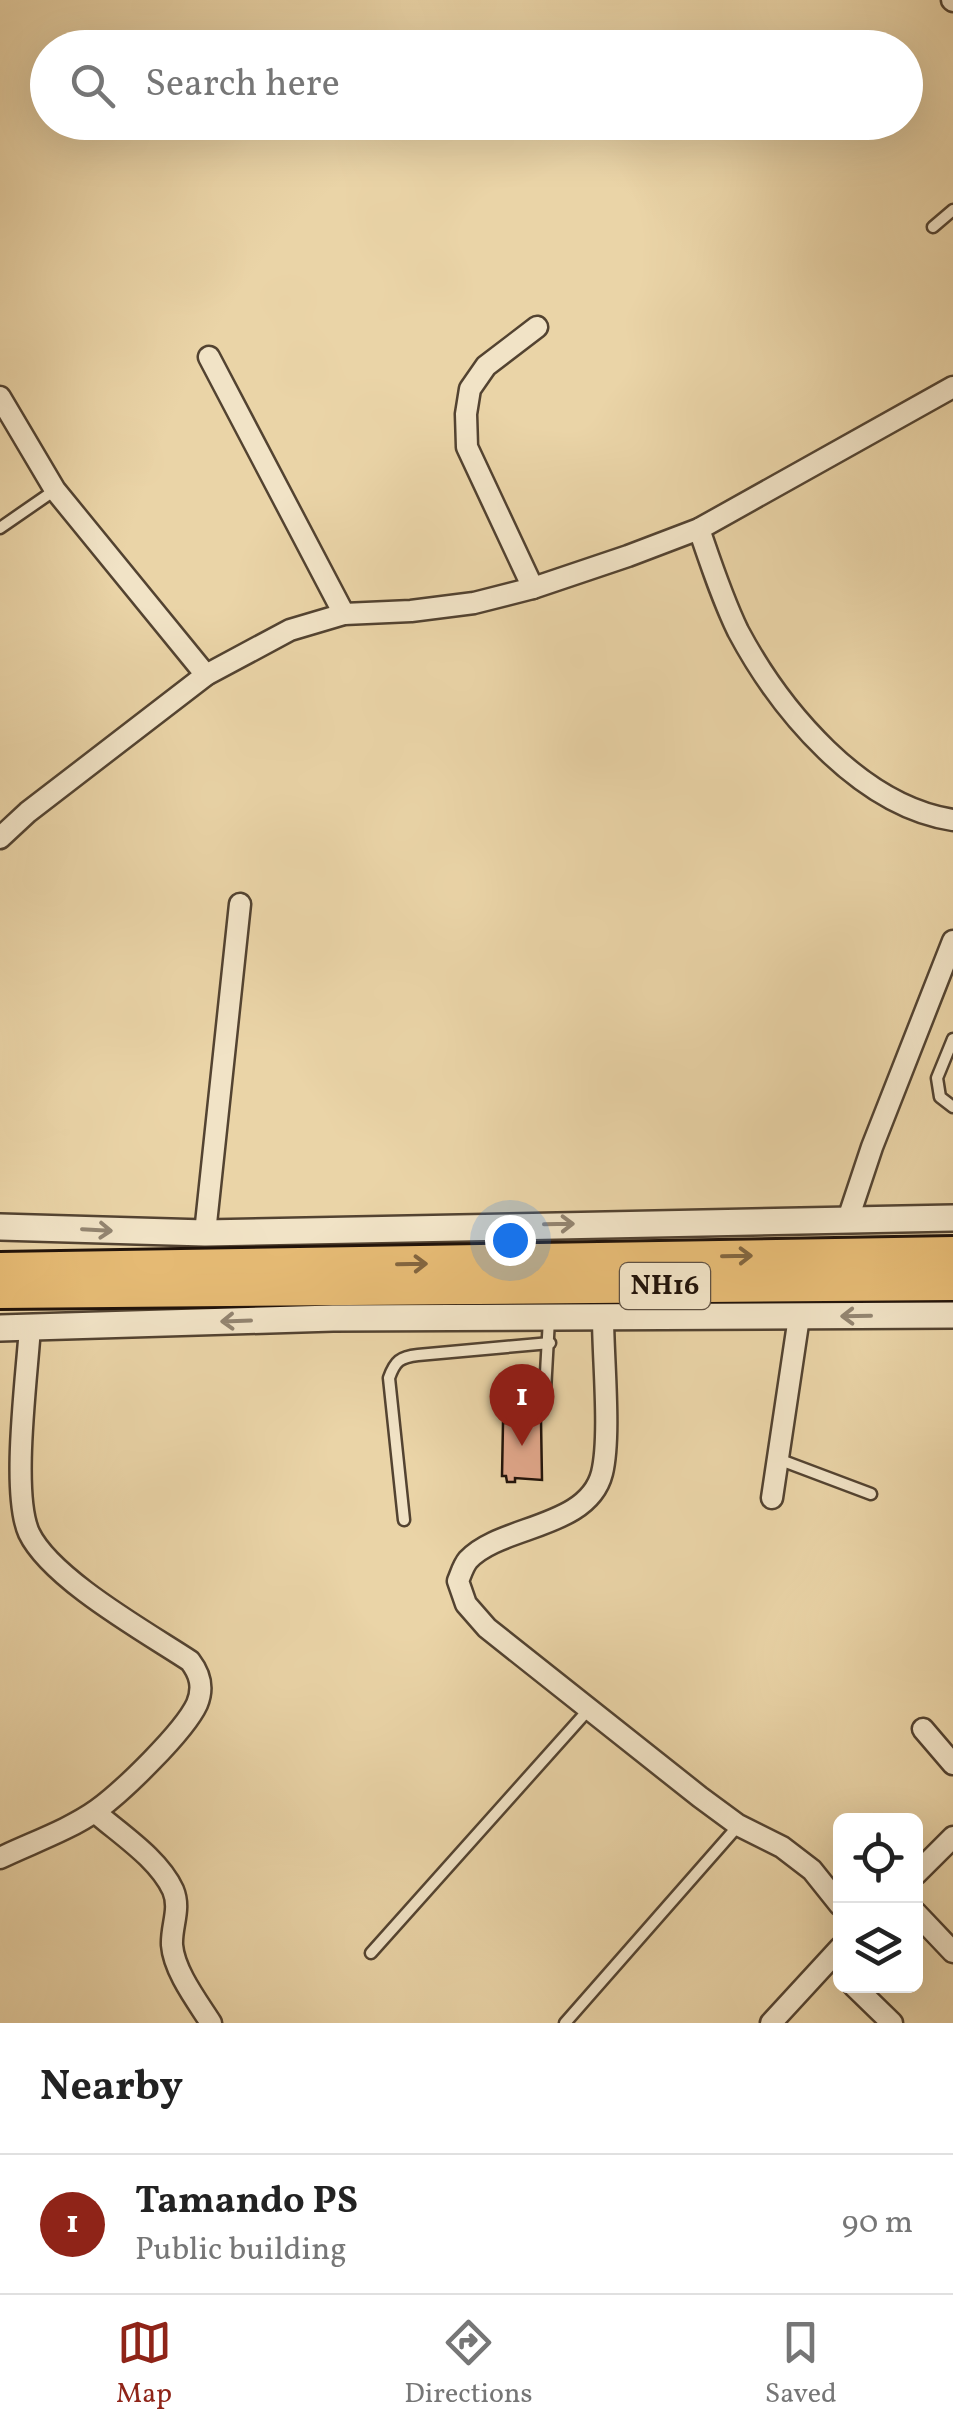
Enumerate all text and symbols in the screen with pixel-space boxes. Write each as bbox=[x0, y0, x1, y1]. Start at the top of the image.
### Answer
search box bbox=[30, 30, 923, 140]
icon: search bbox=[65, 58, 120, 113]
text: Search here bbox=[145, 59, 340, 112]
your location bbox=[485, 1215, 536, 1266]
one-way arrow bbox=[543, 1215, 575, 1234]
one-way arrow bbox=[81, 1221, 113, 1240]
one-way arrow bbox=[721, 1247, 753, 1266]
one-way arrow bbox=[396, 1254, 428, 1273]
road number: NH16 bbox=[620, 1263, 710, 1309]
one-way arrow bbox=[840, 1307, 872, 1326]
one-way arrow bbox=[220, 1312, 252, 1331]
pin: 1 bbox=[490, 1364, 554, 1446]
map controls bbox=[833, 1813, 923, 1993]
button: locate bbox=[833, 1813, 923, 1903]
button: layers bbox=[833, 1903, 923, 1993]
text: Nearby bbox=[40, 2059, 183, 2118]
text: Tamando PS bbox=[135, 2176, 358, 2229]
text: 1 bbox=[66, 2202, 79, 2246]
text: 90 m bbox=[842, 2202, 913, 2246]
text: Public building bbox=[135, 2229, 347, 2273]
tab: Map bbox=[116, 2315, 172, 2414]
tab: Directions bbox=[404, 2315, 533, 2414]
tab: Saved bbox=[765, 2315, 837, 2414]

